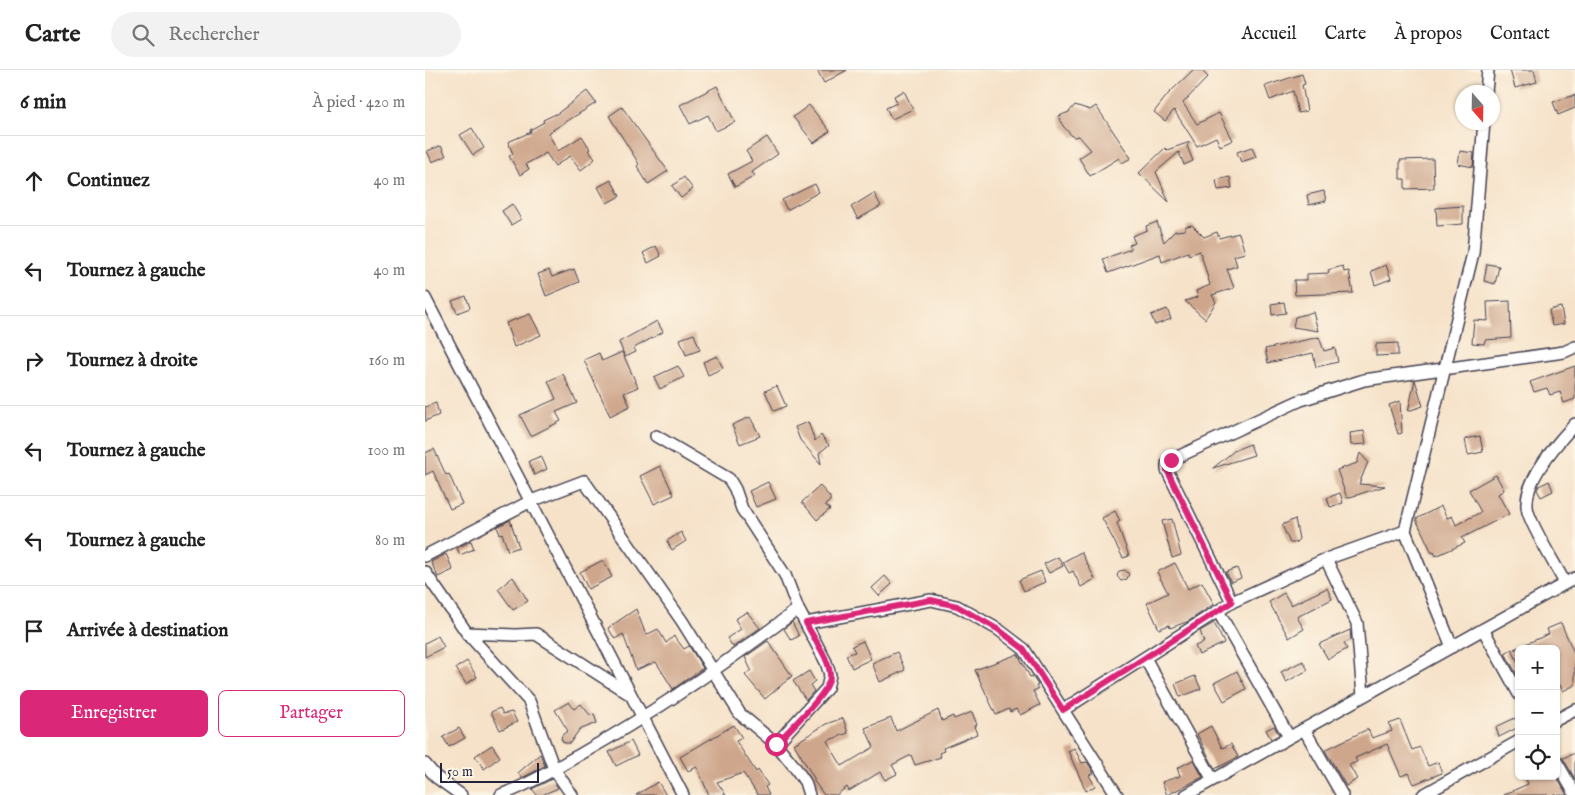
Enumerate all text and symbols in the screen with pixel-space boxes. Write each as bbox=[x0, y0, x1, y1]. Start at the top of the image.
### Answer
search box bbox=[111, 12, 461, 57]
text: Carte bbox=[25, 19, 81, 50]
icon: search bbox=[129, 21, 157, 49]
text: Rechercher bbox=[169, 23, 260, 47]
text: Accueil bbox=[1242, 23, 1297, 46]
text: Carte bbox=[1325, 23, 1366, 46]
text: À propos bbox=[1394, 23, 1462, 46]
text: Contact bbox=[1490, 23, 1550, 46]
north arrow bbox=[1455, 85, 1500, 130]
text: 6 min bbox=[20, 89, 66, 116]
text: À pied · 420 m bbox=[312, 93, 405, 113]
icon: ahead bbox=[20, 167, 48, 195]
text: Continuez bbox=[67, 169, 150, 193]
text: 40 m bbox=[373, 171, 405, 191]
icon: left bbox=[20, 257, 48, 285]
text: Tournez à gauche bbox=[67, 259, 206, 283]
text: 40 m bbox=[373, 261, 405, 281]
icon: right bbox=[20, 347, 48, 375]
text: Tournez à droite bbox=[67, 349, 198, 373]
text: 160 m bbox=[369, 351, 405, 371]
icon: left bbox=[20, 437, 48, 465]
text: Tournez à gauche bbox=[67, 439, 206, 463]
text: 100 m bbox=[368, 441, 405, 461]
route end bbox=[1160, 449, 1183, 472]
icon: left bbox=[20, 527, 48, 555]
text: Tournez à gauche bbox=[67, 529, 206, 553]
text: 80 m bbox=[375, 531, 405, 551]
icon: arrive bbox=[20, 617, 48, 645]
text: Arrivée à destination bbox=[67, 619, 228, 643]
map controls bbox=[1515, 645, 1560, 780]
button: + bbox=[1515, 645, 1560, 690]
button: Enregistrer bbox=[20, 690, 208, 737]
button: Partager bbox=[218, 690, 405, 737]
button: − bbox=[1515, 690, 1560, 735]
route start bbox=[765, 733, 788, 756]
button: locate bbox=[1515, 735, 1560, 780]
scale bar bbox=[440, 760, 539, 783]
text: 50 m bbox=[447, 763, 473, 781]

